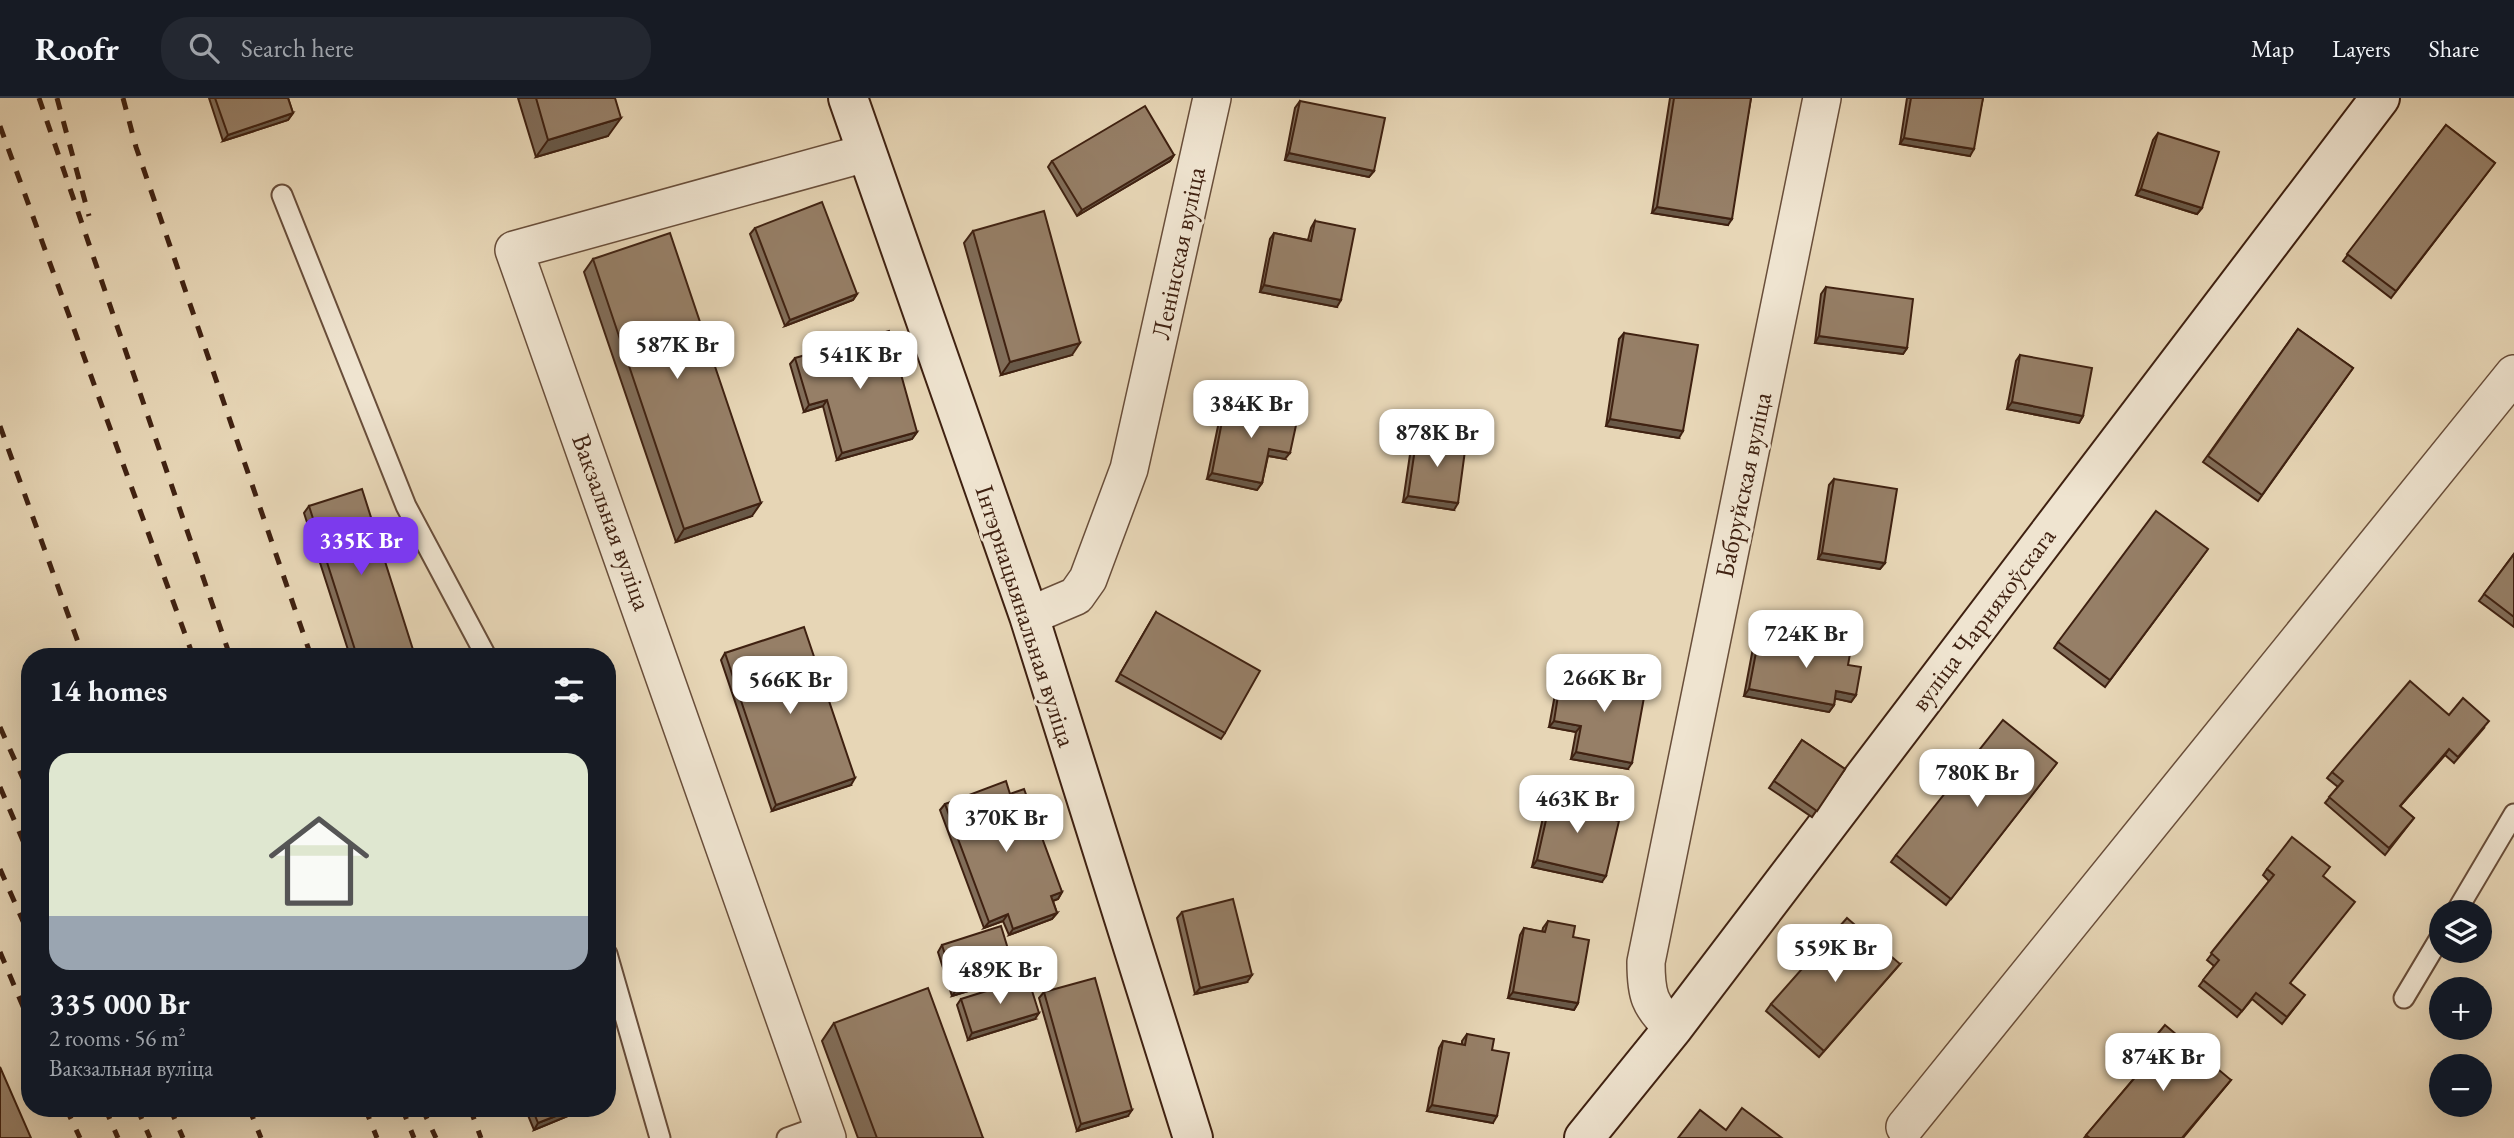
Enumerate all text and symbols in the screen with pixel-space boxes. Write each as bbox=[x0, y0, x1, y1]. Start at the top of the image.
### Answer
search box bbox=[161, 17, 651, 80]
text: Roofr bbox=[35, 27, 119, 70]
icon: search bbox=[185, 29, 223, 67]
text: Search here bbox=[241, 31, 354, 65]
text: Map bbox=[2251, 33, 2294, 64]
text: Layers bbox=[2332, 33, 2391, 64]
text: Share bbox=[2429, 33, 2479, 64]
street label: Ленінская вуліца bbox=[1143, 163, 1213, 342]
pin: 587K Br bbox=[612, 322, 742, 381]
text: 587K Br bbox=[635, 329, 719, 359]
pin: 541K Br bbox=[795, 331, 925, 391]
text: 541K Br bbox=[818, 339, 902, 369]
pin: 384K Br bbox=[1186, 380, 1316, 440]
text: 384K Br bbox=[1209, 388, 1293, 418]
street label: Бабруйская вуліца bbox=[1707, 388, 1779, 581]
pin: 878K Br bbox=[1372, 410, 1502, 469]
text: 878K Br bbox=[1395, 417, 1479, 447]
street label: Вакзальная вуліца bbox=[564, 429, 660, 616]
street label: Інтэрнацыянальная вуліца bbox=[968, 481, 1085, 752]
pin: 335K Br bbox=[296, 518, 426, 577]
street label: вуліца Чарняхоўскага bbox=[1903, 520, 2064, 718]
text: 335K Br bbox=[319, 525, 403, 555]
pin: 724K Br bbox=[1741, 610, 1871, 670]
text: 724K Br bbox=[1764, 618, 1848, 648]
pin: 266K Br bbox=[1539, 654, 1669, 714]
pin: 566K Br bbox=[725, 656, 855, 716]
text: 266K Br bbox=[1562, 662, 1646, 692]
text: 566K Br bbox=[748, 664, 832, 694]
text: 14 homes bbox=[49, 671, 167, 710]
icon: filters bbox=[550, 671, 588, 709]
pin: 780K Br bbox=[1912, 750, 2042, 809]
text: 780K Br bbox=[1935, 757, 2019, 787]
pin: 463K Br bbox=[1512, 776, 1642, 835]
text: 463K Br bbox=[1535, 783, 1619, 813]
pin: 370K Br bbox=[941, 794, 1071, 854]
icon: home bbox=[256, 798, 382, 924]
text: 370K Br bbox=[964, 802, 1048, 832]
map controls bbox=[2429, 900, 2492, 1117]
button: layers bbox=[2429, 900, 2492, 963]
pin: 559K Br bbox=[1770, 924, 1900, 984]
text: 559K Br bbox=[1793, 932, 1877, 962]
pin: 489K Br bbox=[935, 946, 1065, 1006]
text: 489K Br bbox=[958, 954, 1042, 984]
button: + bbox=[2429, 977, 2492, 1040]
text: 335 000 Br bbox=[49, 984, 190, 1023]
text: 2 rooms · 56 m² bbox=[49, 1023, 186, 1053]
pin: 874K Br bbox=[2098, 1034, 2228, 1093]
text: 874K Br bbox=[2121, 1041, 2205, 1071]
text: Вакзальная вуліца bbox=[49, 1053, 213, 1083]
button: − bbox=[2429, 1054, 2492, 1117]

